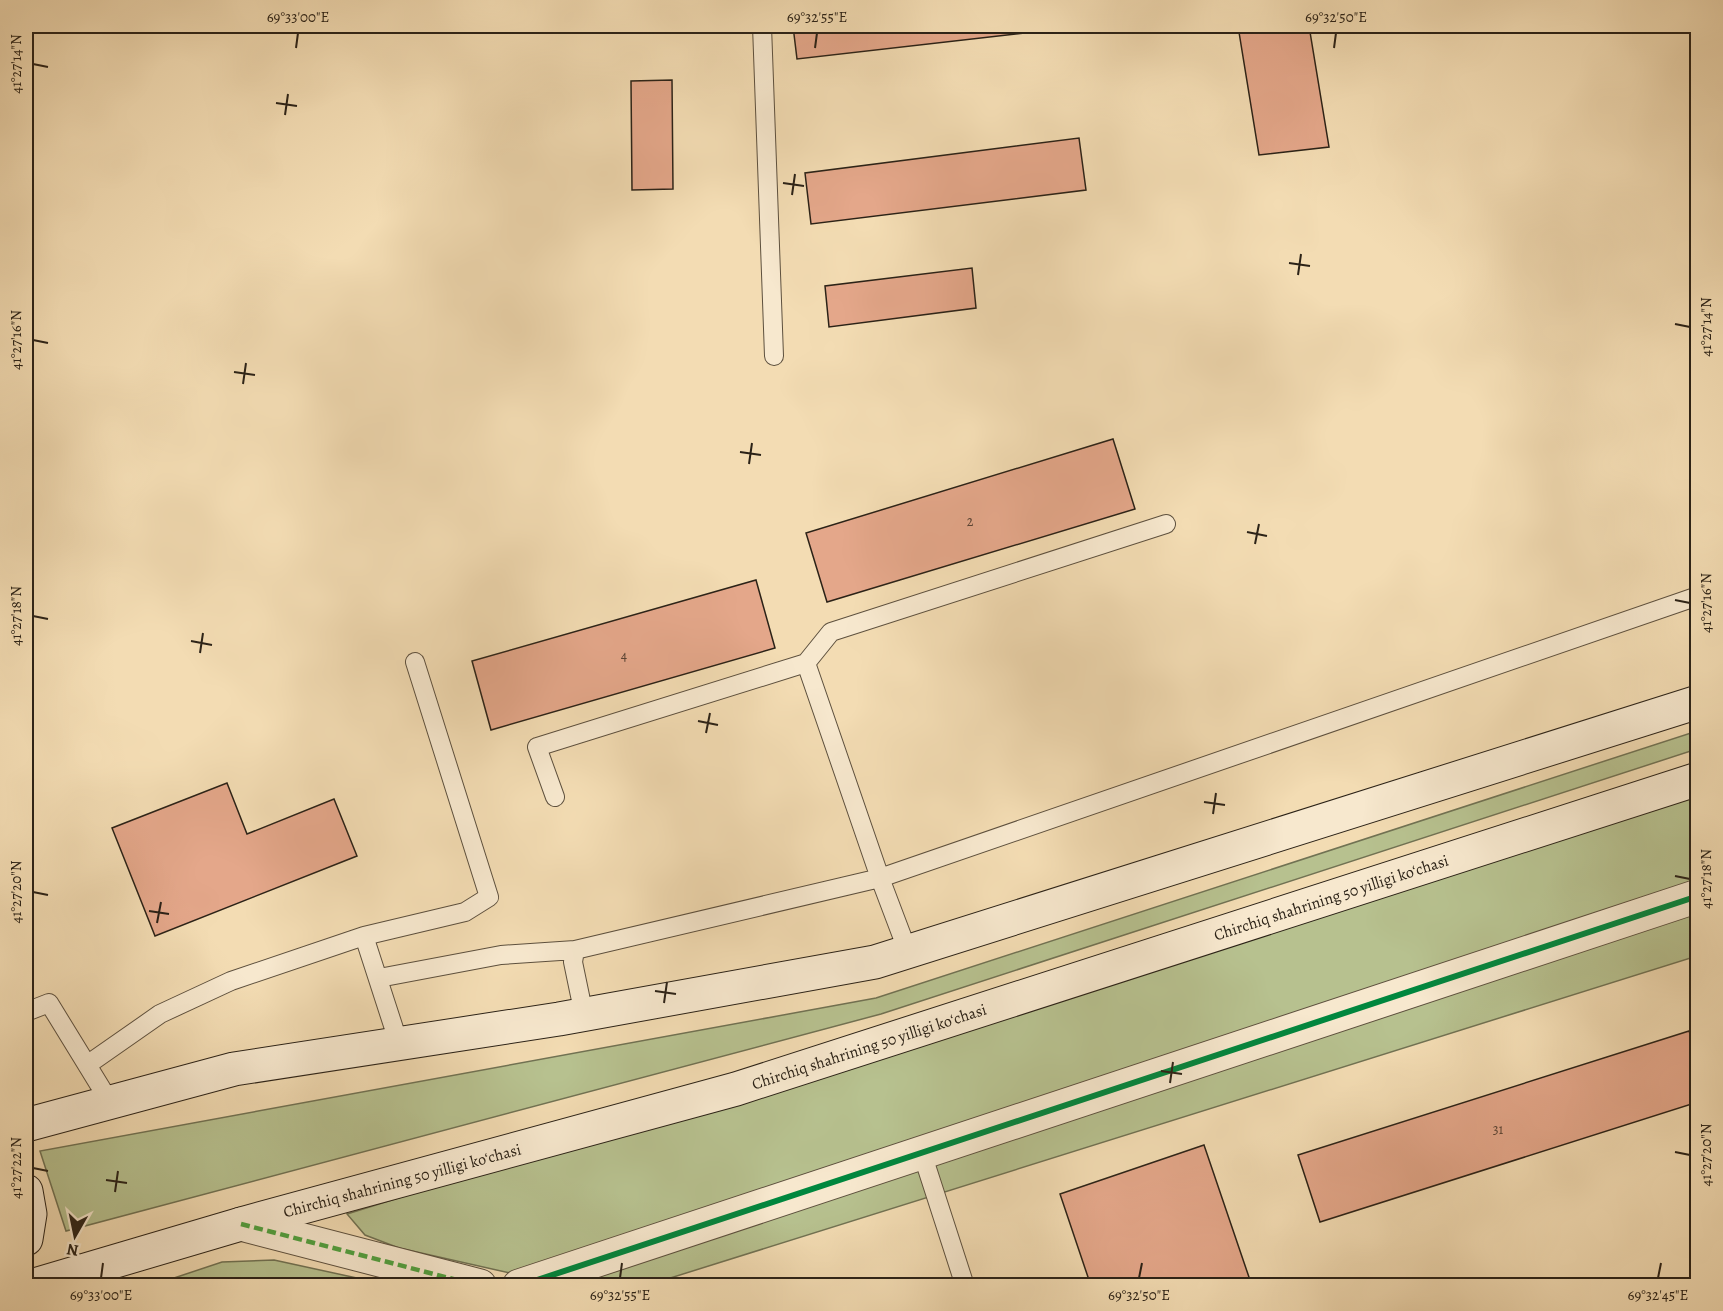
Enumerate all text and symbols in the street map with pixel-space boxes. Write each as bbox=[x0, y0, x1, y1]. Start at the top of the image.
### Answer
text: 69°33'00"E bbox=[267, 7, 329, 27]
text: 69°32'55"E bbox=[787, 7, 847, 27]
text: 69°32'50"E bbox=[1305, 7, 1367, 27]
text: 41°27'14"N bbox=[6, 34, 26, 94]
text: 41°27'14"N bbox=[1696, 297, 1716, 357]
text: 41°27'16"N bbox=[6, 310, 26, 370]
house number: 2 bbox=[967, 512, 974, 531]
text: 41°27'16"N bbox=[1696, 573, 1716, 633]
text: 41°27'18"N bbox=[6, 586, 26, 646]
house number: 4 bbox=[621, 646, 627, 665]
text: 41°27'18"N bbox=[1696, 849, 1716, 909]
street label: Chirchiq shahrining 50 yilligi koʻchasi bbox=[1211, 850, 1451, 946]
text: 41°27'20"N bbox=[6, 860, 26, 923]
street label: Chirchiq shahrining 50 yilligi koʻchasi bbox=[749, 999, 989, 1095]
house number: 31 bbox=[1493, 1120, 1504, 1139]
text: 41°27'20"N bbox=[1696, 1123, 1716, 1186]
text: 41°27'22"N bbox=[6, 1137, 26, 1199]
street label: Chirchiq shahrining 50 yilligi koʻchasi bbox=[281, 1139, 524, 1223]
north arrow bbox=[45, 1206, 105, 1266]
text: N bbox=[65, 1238, 80, 1262]
text: 69°33'00"E bbox=[70, 1285, 132, 1305]
text: 69°32'55"E bbox=[590, 1285, 650, 1305]
text: 69°32'50"E bbox=[1108, 1285, 1170, 1305]
text: 69°32'45"E bbox=[1628, 1285, 1688, 1305]

